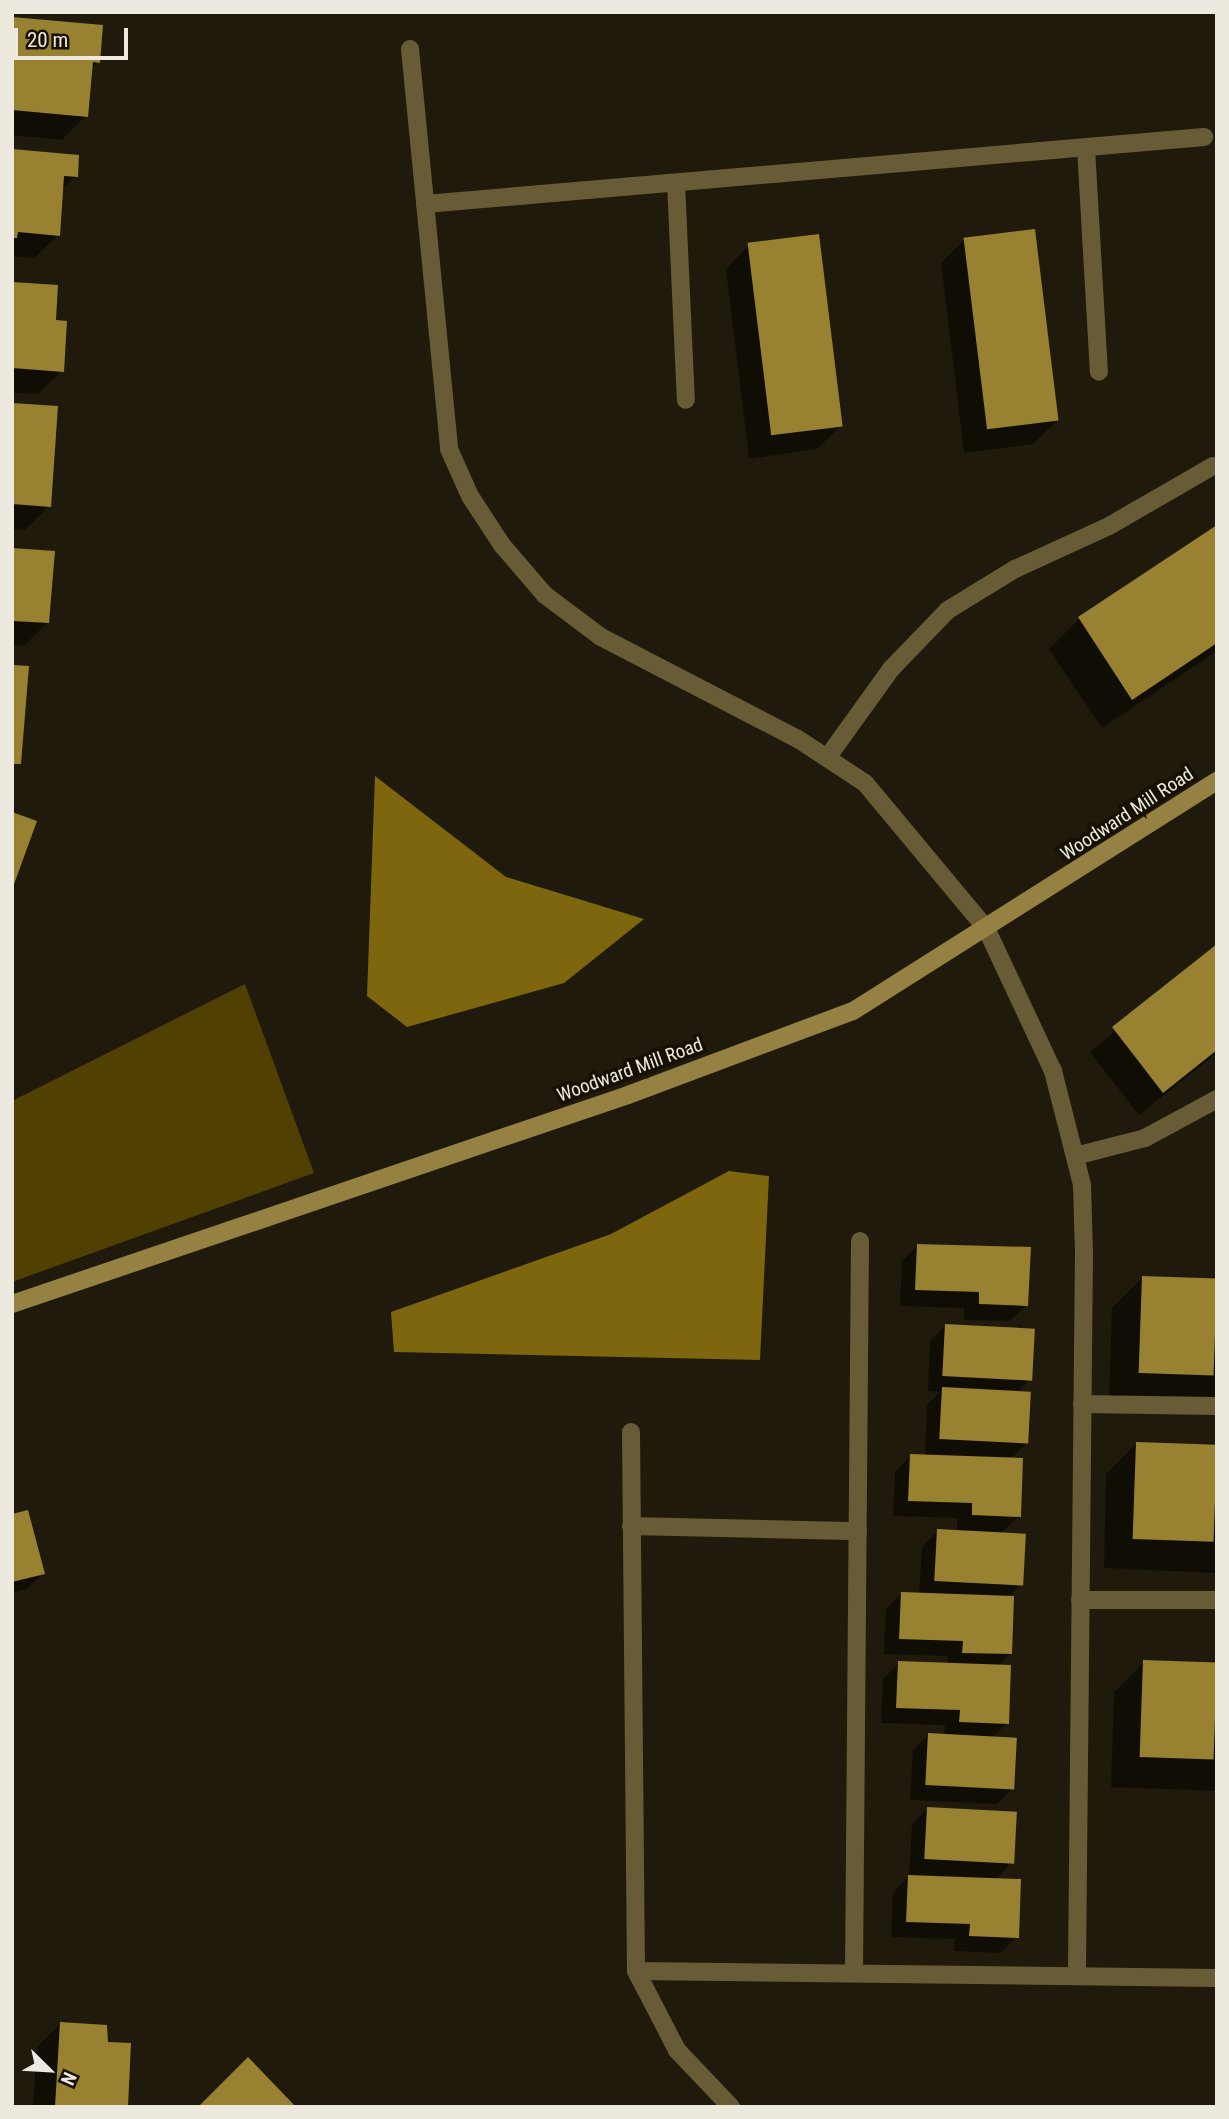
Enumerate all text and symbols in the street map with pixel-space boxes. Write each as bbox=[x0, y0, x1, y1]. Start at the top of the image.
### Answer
scale bar bbox=[18, 14, 131, 58]
text: 20 m bbox=[27, 28, 68, 52]
street label: Woodward Mill Road bbox=[1056, 763, 1198, 865]
street label: Woodward Mill Road bbox=[554, 1033, 706, 1107]
north arrow bbox=[14, 2035, 84, 2105]
text: N bbox=[56, 2069, 82, 2089]

